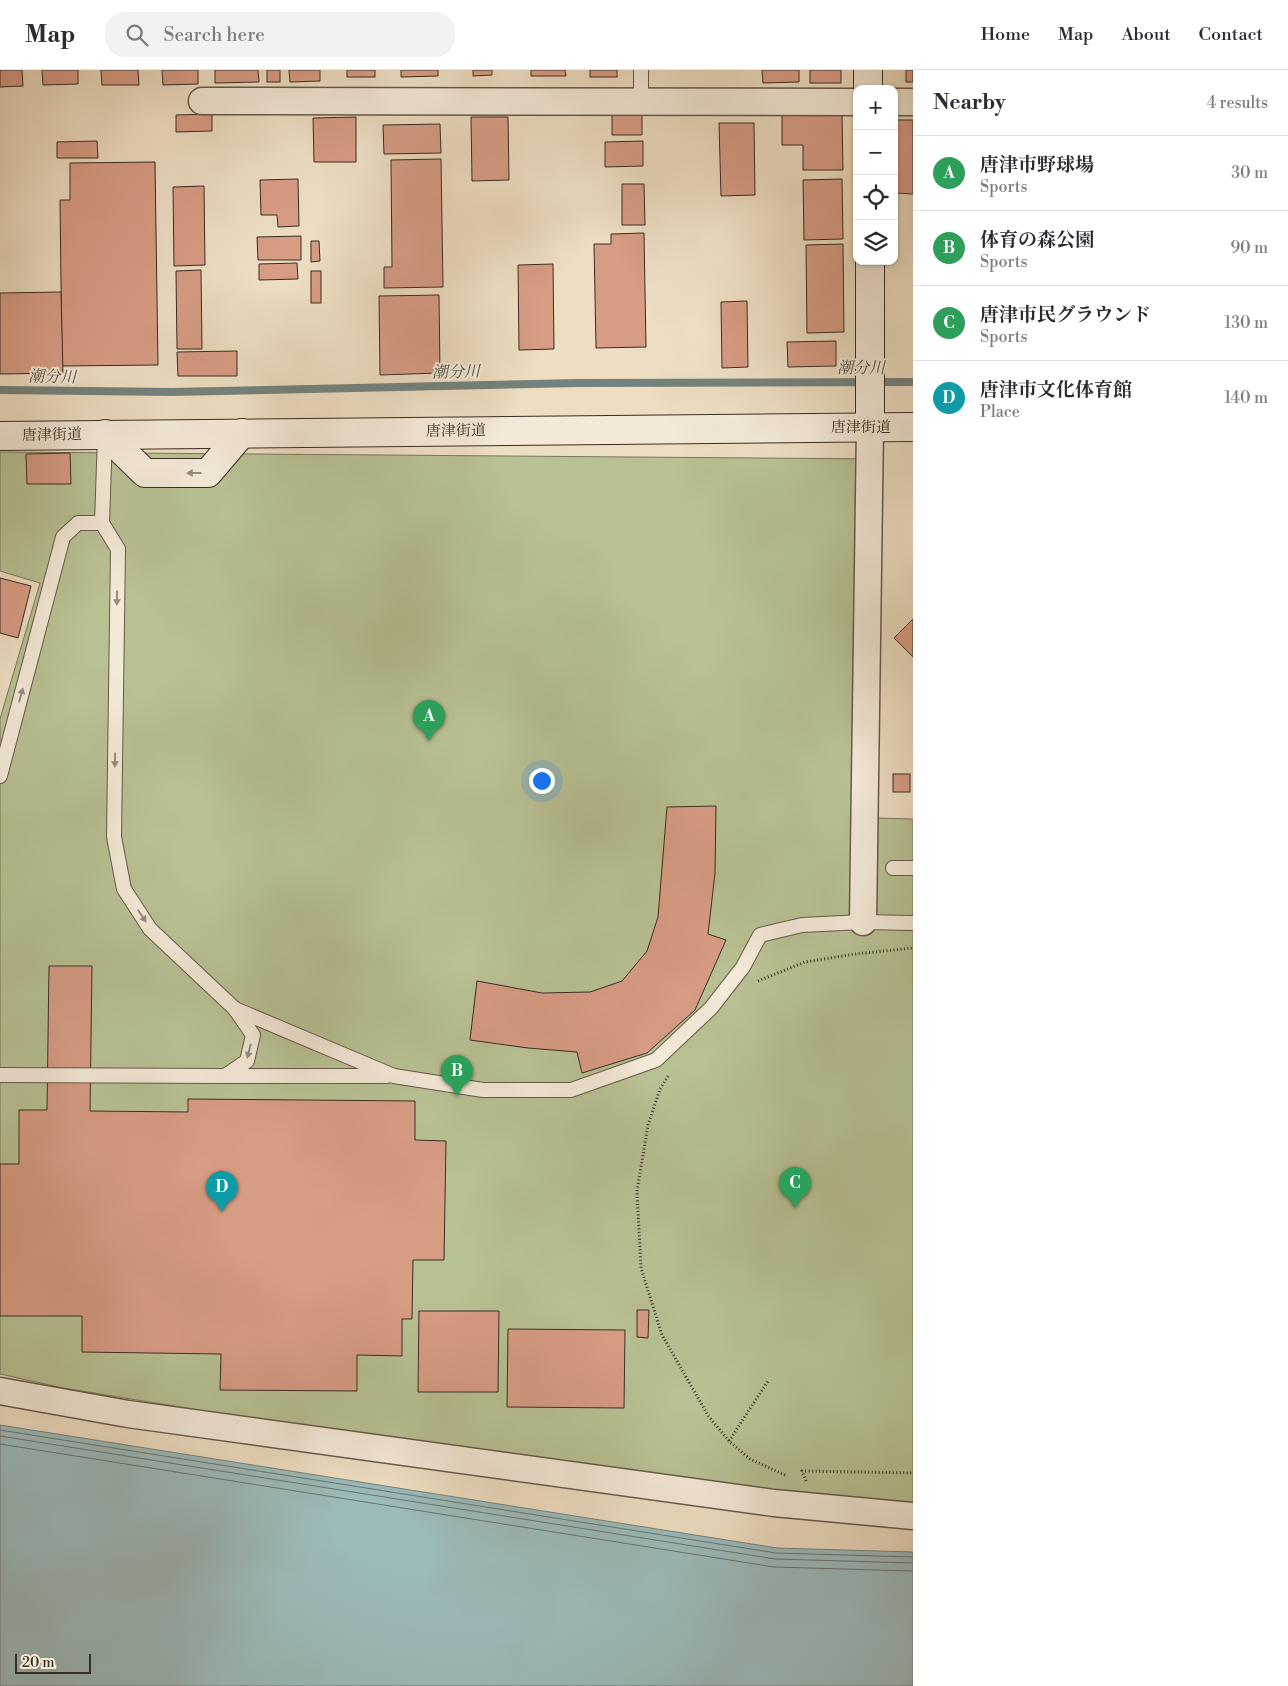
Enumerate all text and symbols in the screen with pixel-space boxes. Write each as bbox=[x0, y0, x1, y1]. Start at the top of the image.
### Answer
search box bbox=[105, 12, 455, 57]
text: Map bbox=[25, 20, 75, 50]
icon: search bbox=[123, 21, 151, 49]
text: Search here bbox=[163, 23, 265, 47]
text: Home bbox=[981, 23, 1030, 46]
text: Map bbox=[1058, 23, 1094, 46]
text: About bbox=[1122, 23, 1171, 46]
text: Contact bbox=[1199, 23, 1263, 46]
map controls bbox=[853, 85, 898, 265]
button: + bbox=[853, 85, 898, 130]
text: Nearby bbox=[933, 90, 1006, 116]
text: 4 results bbox=[1207, 93, 1268, 113]
button: − bbox=[853, 130, 898, 175]
text: 唐津市野球場 bbox=[980, 153, 1094, 177]
text: A bbox=[943, 163, 955, 183]
text: 30 m bbox=[1231, 163, 1268, 183]
button: locate bbox=[853, 175, 898, 220]
text: Sports bbox=[980, 177, 1027, 197]
button: layers bbox=[853, 220, 898, 265]
text: 体育の森公園 bbox=[980, 228, 1094, 252]
text: B bbox=[943, 238, 955, 258]
text: 90 m bbox=[1230, 238, 1268, 258]
text: Sports bbox=[980, 252, 1027, 272]
text: 唐津市民グラウンド bbox=[980, 303, 1151, 327]
text: C bbox=[943, 313, 955, 333]
text: 130 m bbox=[1224, 313, 1268, 333]
text: Sports bbox=[980, 327, 1027, 347]
water label: 潮分川 bbox=[837, 358, 887, 378]
water label: 潮分川 bbox=[432, 362, 482, 382]
water label: 潮分川 bbox=[28, 367, 78, 387]
text: 唐津市文化体育館 bbox=[980, 378, 1132, 402]
text: D bbox=[943, 388, 955, 408]
text: 140 m bbox=[1224, 388, 1268, 408]
text: Place bbox=[980, 402, 1020, 422]
street label: 唐津街道 bbox=[831, 418, 891, 437]
street label: 唐津街道 bbox=[426, 421, 486, 441]
street label: 唐津街道 bbox=[22, 425, 82, 445]
one-way arrow bbox=[186, 469, 202, 477]
one-way arrow bbox=[113, 590, 121, 606]
one-way arrow bbox=[18, 688, 26, 703]
pin: A bbox=[413, 700, 445, 741]
one-way arrow bbox=[111, 753, 119, 769]
your location bbox=[529, 768, 555, 794]
one-way arrow bbox=[137, 910, 147, 923]
one-way arrow bbox=[245, 1044, 253, 1059]
pin: B bbox=[441, 1055, 473, 1096]
pin: C bbox=[779, 1167, 811, 1208]
pin: D bbox=[206, 1171, 238, 1212]
scale bar bbox=[15, 1651, 91, 1674]
text: 20 m bbox=[22, 1654, 54, 1672]

